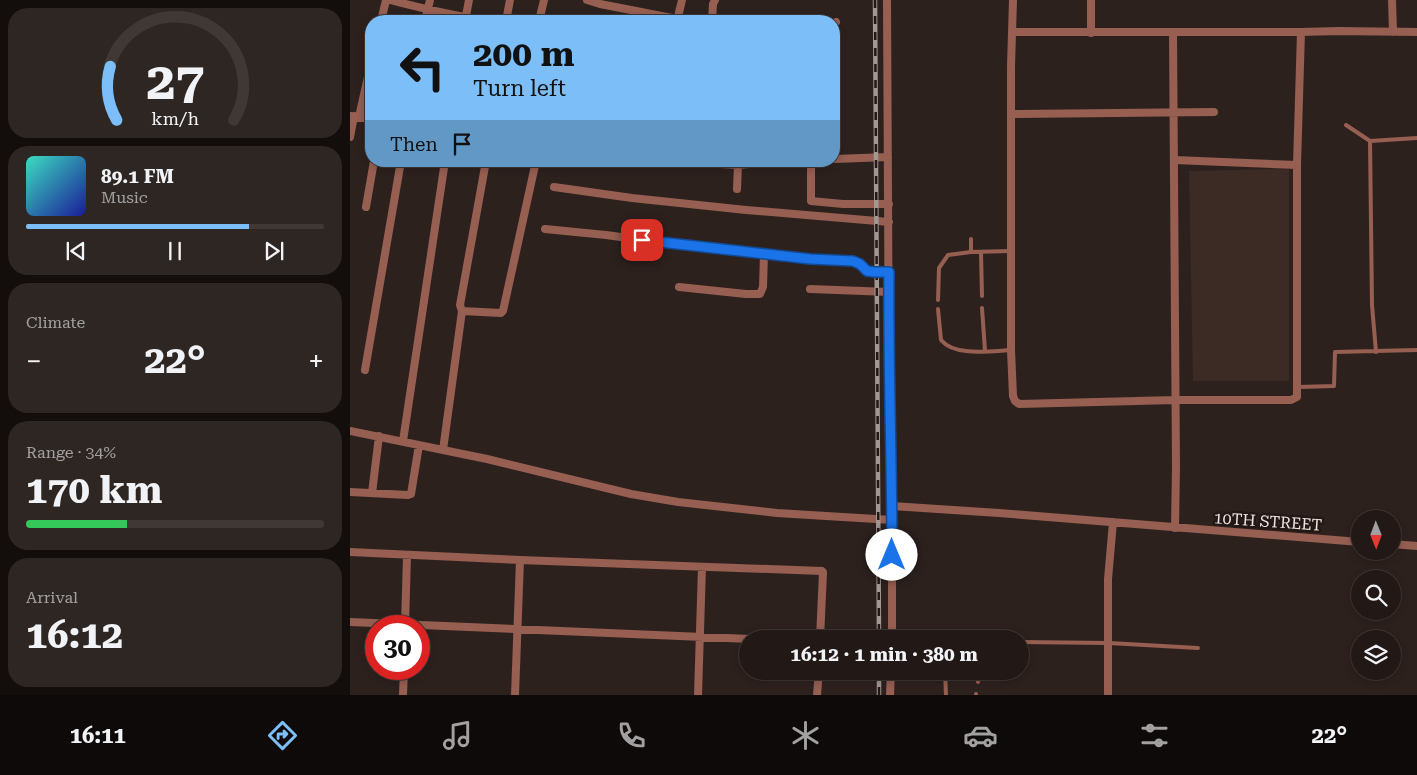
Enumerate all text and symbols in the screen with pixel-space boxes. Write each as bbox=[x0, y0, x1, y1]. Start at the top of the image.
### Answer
text: 200 m bbox=[473, 34, 574, 75]
icon: left bbox=[390, 35, 455, 100]
text: 27 bbox=[146, 51, 204, 112]
text: Turn left bbox=[473, 76, 566, 101]
text: km/h bbox=[151, 108, 199, 129]
icon: arrive bbox=[448, 130, 476, 158]
text: Then bbox=[390, 133, 438, 156]
text: 89.1 FM bbox=[101, 165, 174, 188]
text: Music bbox=[101, 188, 148, 207]
pin bbox=[621, 219, 663, 261]
icon: arrive bbox=[628, 226, 656, 254]
icon: previous bbox=[62, 237, 90, 265]
icon: pause bbox=[161, 237, 189, 265]
icon: next bbox=[260, 237, 288, 265]
text: Climate bbox=[26, 313, 85, 332]
text: 22° bbox=[144, 338, 206, 382]
text: − bbox=[26, 345, 42, 378]
text: + bbox=[308, 345, 324, 378]
text: Range · 34% bbox=[26, 443, 116, 462]
text: 170 km bbox=[26, 468, 162, 512]
street label: 10TH STREET bbox=[1213, 508, 1323, 535]
north arrow bbox=[1351, 510, 1401, 560]
map controls bbox=[1351, 510, 1401, 680]
position arrow bbox=[865, 528, 917, 580]
button: search bbox=[1351, 570, 1401, 620]
text: Arrival bbox=[26, 588, 78, 607]
text: 16:12 bbox=[26, 613, 123, 657]
speed limit sign: 30 bbox=[365, 615, 430, 680]
button: layers bbox=[1351, 630, 1401, 680]
text: 16:12 · 1 min · 380 m bbox=[790, 643, 978, 666]
icon: directions bbox=[265, 718, 300, 753]
icon: music bbox=[440, 718, 475, 753]
icon: phone bbox=[614, 718, 649, 753]
icon: climate bbox=[788, 718, 823, 753]
icon: car bbox=[963, 718, 998, 753]
icon: filters bbox=[1137, 718, 1172, 753]
text: 16:11 bbox=[70, 723, 126, 748]
text: 22° bbox=[1312, 723, 1347, 748]

